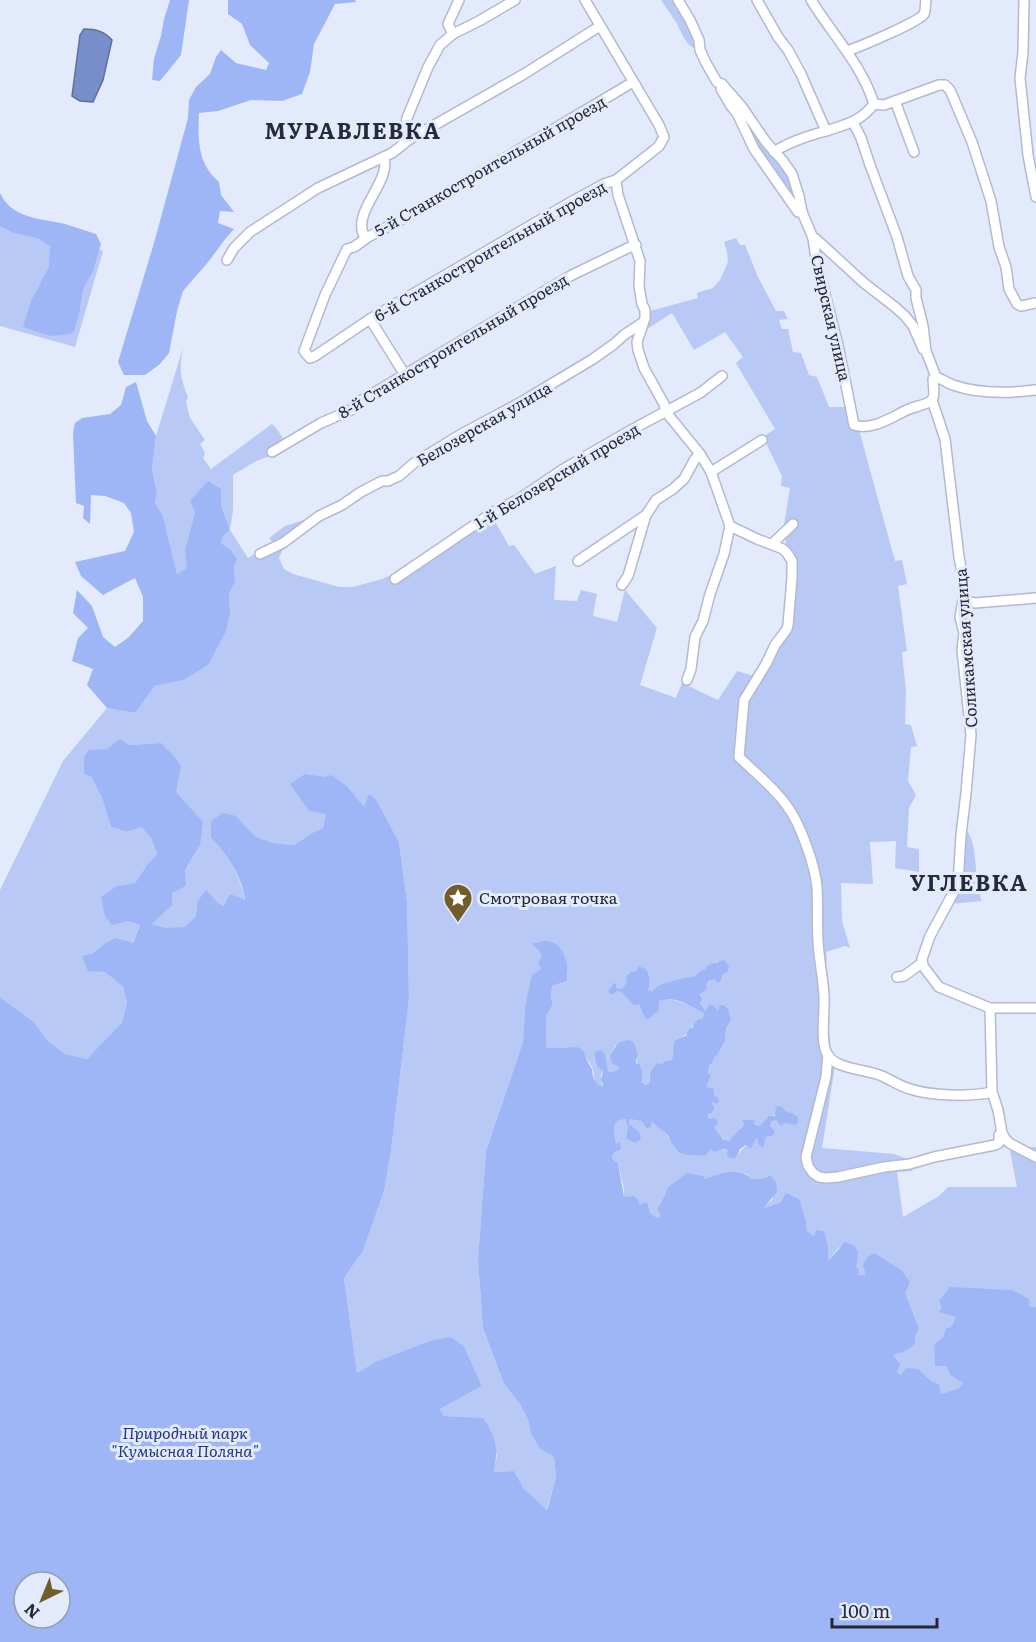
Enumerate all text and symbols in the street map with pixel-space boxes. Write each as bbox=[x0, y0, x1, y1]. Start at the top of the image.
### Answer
street label: 5-й Станкостроительный проезд bbox=[369, 89, 610, 241]
district label: МУРАВЛЕВКА bbox=[265, 113, 441, 146]
street label: 6-й Станкостроительный проезд bbox=[369, 174, 610, 327]
street label: Свирская улица bbox=[806, 252, 858, 384]
street label: 8-й Станкостроительный проезд bbox=[333, 267, 572, 424]
street label: Белозерская улица bbox=[411, 374, 556, 472]
street label: 1-й Белозерский проезд bbox=[469, 416, 644, 534]
street label: Соликамская улица bbox=[947, 567, 983, 729]
district label: УГЛЕВКА bbox=[910, 865, 1028, 898]
place icon: Смотровая точка bbox=[442, 882, 474, 924]
place label: Смотровая точка bbox=[479, 885, 618, 909]
park label: Природный парк "Кумысная Поляна" bbox=[111, 1420, 259, 1462]
north arrow bbox=[12, 1570, 72, 1630]
scale bar bbox=[832, 1591, 937, 1629]
text: 100 m bbox=[841, 1597, 890, 1624]
text: N bbox=[18, 1598, 44, 1625]

